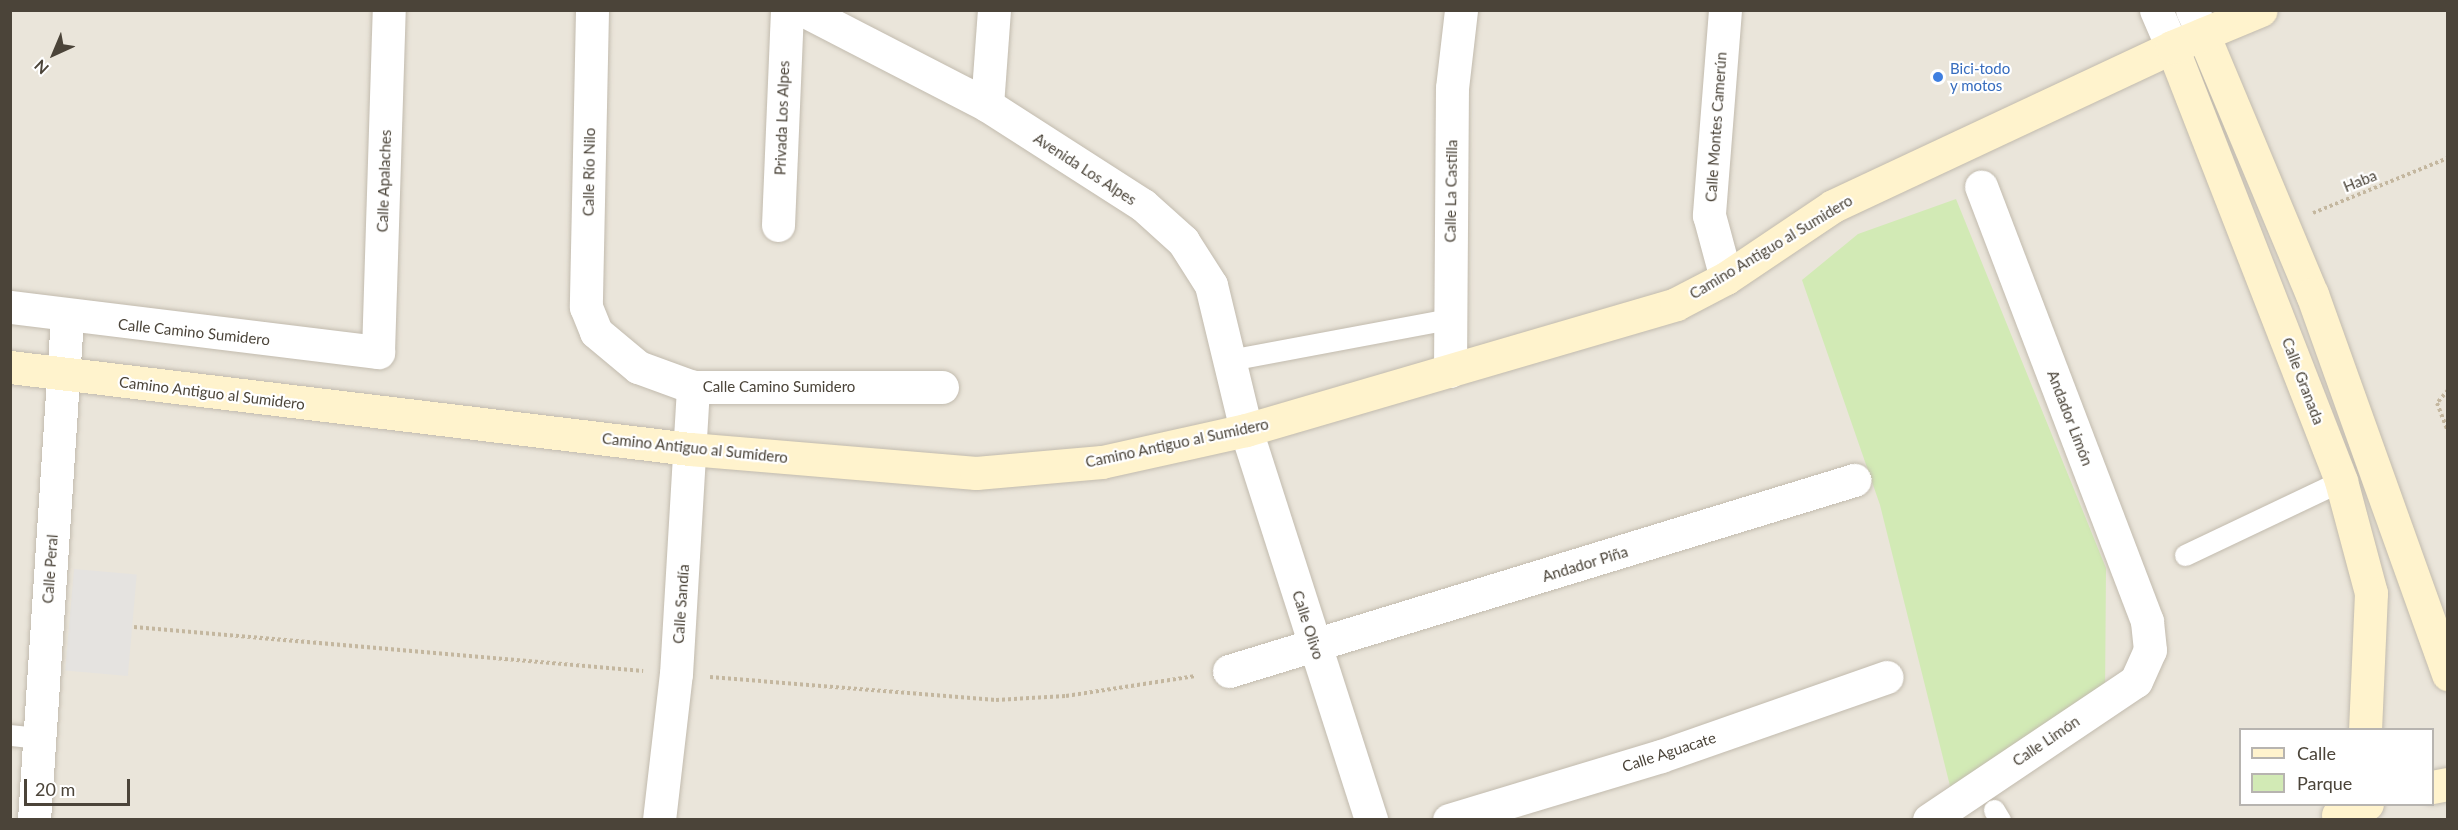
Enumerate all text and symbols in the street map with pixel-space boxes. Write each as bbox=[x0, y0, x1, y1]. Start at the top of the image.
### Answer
north arrow bbox=[24, 24, 84, 84]
street label: Calle Montes Camerún bbox=[1702, 51, 1730, 203]
text: N bbox=[30, 56, 52, 78]
place label: Bici-todo y motos bbox=[1950, 59, 2010, 94]
street label: Privada Los Alpes bbox=[771, 60, 793, 176]
marker: Bici-todo y motos bbox=[1931, 70, 1945, 84]
street label: Calle Río Nilo bbox=[579, 128, 599, 216]
street label: Calle Apalaches bbox=[373, 129, 395, 233]
street label: Avenida Los Alpes bbox=[1030, 129, 1140, 209]
street label: Calle La Castilla bbox=[1441, 139, 1461, 243]
street label: Haba bbox=[2341, 166, 2379, 196]
street label: Camino Antiguo al Sumidero bbox=[1686, 191, 1856, 303]
street label: Calle Camino Sumidero bbox=[117, 315, 271, 349]
street label: Calle Granada bbox=[2278, 335, 2328, 427]
street label: Andador Limón bbox=[2043, 368, 2097, 468]
street label: Camino Antiguo al Sumidero bbox=[118, 373, 306, 413]
street label: Calle Camino Sumidero bbox=[703, 378, 855, 396]
street label: Camino Antiguo al Sumidero bbox=[1083, 415, 1271, 471]
street label: Camino Antiguo al Sumidero bbox=[601, 429, 789, 467]
street label: Calle Peral bbox=[39, 534, 61, 604]
street label: Andador Piña bbox=[1540, 542, 1630, 586]
street label: Calle Sandía bbox=[669, 564, 693, 644]
street label: Calle Olivo bbox=[1288, 588, 1328, 662]
street label: Calle Limón bbox=[2009, 712, 2083, 770]
street label: Calle Aguacate bbox=[1620, 728, 1718, 776]
legend bbox=[2239, 728, 2434, 806]
text: Calle bbox=[2297, 742, 2336, 764]
scale bar bbox=[27, 767, 134, 805]
text: Parque bbox=[2297, 772, 2352, 794]
text: 20 m bbox=[35, 778, 75, 800]

